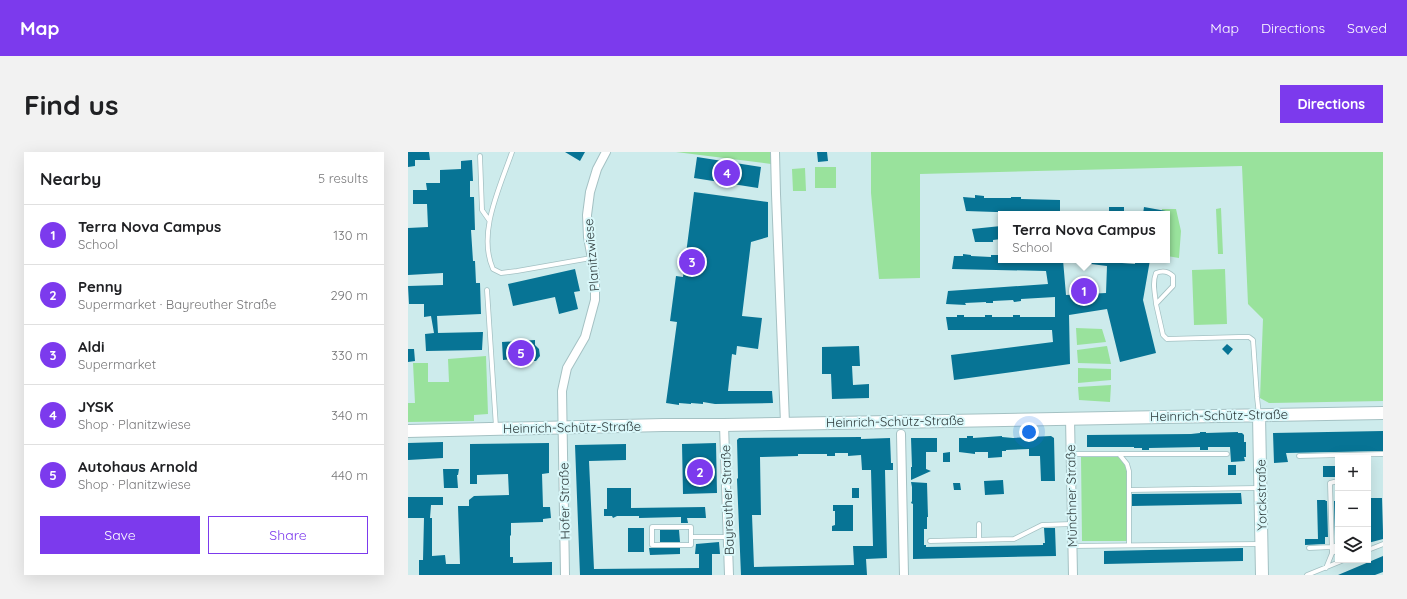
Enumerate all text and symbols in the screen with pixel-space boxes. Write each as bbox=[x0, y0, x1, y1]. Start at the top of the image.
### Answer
text: Map bbox=[20, 16, 59, 40]
text: Map bbox=[1210, 19, 1239, 37]
text: Directions bbox=[1261, 19, 1325, 37]
text: Saved bbox=[1347, 19, 1387, 37]
button: Directions bbox=[1280, 85, 1383, 123]
text: Find us bbox=[24, 87, 118, 122]
pin: 4 bbox=[714, 158, 740, 188]
text: Nearby bbox=[40, 168, 101, 189]
text: 5 results bbox=[318, 170, 368, 186]
popup bbox=[998, 211, 1170, 263]
text: Terra Nova Campus bbox=[78, 217, 221, 236]
street label: Planitzwiese bbox=[580, 218, 602, 292]
text: Terra Nova Campus bbox=[1012, 220, 1156, 239]
text: 1 bbox=[50, 227, 56, 243]
text: 130 m bbox=[333, 227, 368, 243]
text: School bbox=[78, 236, 118, 252]
text: School bbox=[1012, 239, 1052, 255]
pin: 3 bbox=[679, 247, 705, 277]
pin: 1 bbox=[1071, 276, 1097, 306]
text: Penny bbox=[78, 277, 122, 296]
text: 2 bbox=[49, 287, 57, 303]
text: 290 m bbox=[330, 287, 368, 303]
text: Supermarket · Bayreuther Straße bbox=[78, 296, 276, 312]
text: Aldi bbox=[78, 337, 104, 356]
pin: 5 bbox=[508, 338, 534, 368]
text: 3 bbox=[50, 347, 56, 363]
text: 330 m bbox=[331, 347, 368, 363]
text: Supermarket bbox=[78, 356, 156, 372]
text: JYSK bbox=[78, 397, 114, 416]
street label: Heinrich-Schütz-Straße bbox=[1150, 406, 1288, 424]
text: 4 bbox=[49, 407, 57, 423]
text: 340 m bbox=[331, 407, 368, 423]
street label: Heinrich-Schütz-Straße bbox=[826, 412, 964, 430]
text: Shop · Planitzwiese bbox=[78, 416, 191, 432]
street label: Heinrich-Schütz-Straße bbox=[503, 418, 641, 436]
your location bbox=[1019, 422, 1039, 442]
street label: Bayreuther Straße bbox=[717, 444, 737, 556]
street label: Münchner Straße bbox=[1062, 444, 1080, 548]
map controls bbox=[1335, 455, 1371, 563]
button: + bbox=[1335, 455, 1371, 491]
text: Autohaus Arnold bbox=[78, 457, 198, 476]
pin: 2 bbox=[687, 457, 713, 487]
street label: Yorckstraße bbox=[1252, 459, 1270, 531]
street label: Hofer Straße bbox=[555, 462, 573, 540]
text: 5 bbox=[49, 467, 57, 483]
text: 440 m bbox=[331, 467, 368, 483]
text: Shop · Planitzwiese bbox=[78, 476, 191, 492]
button: − bbox=[1335, 491, 1371, 527]
button: Save bbox=[40, 516, 200, 554]
button: Share bbox=[208, 516, 368, 554]
button: layers bbox=[1335, 527, 1371, 563]

